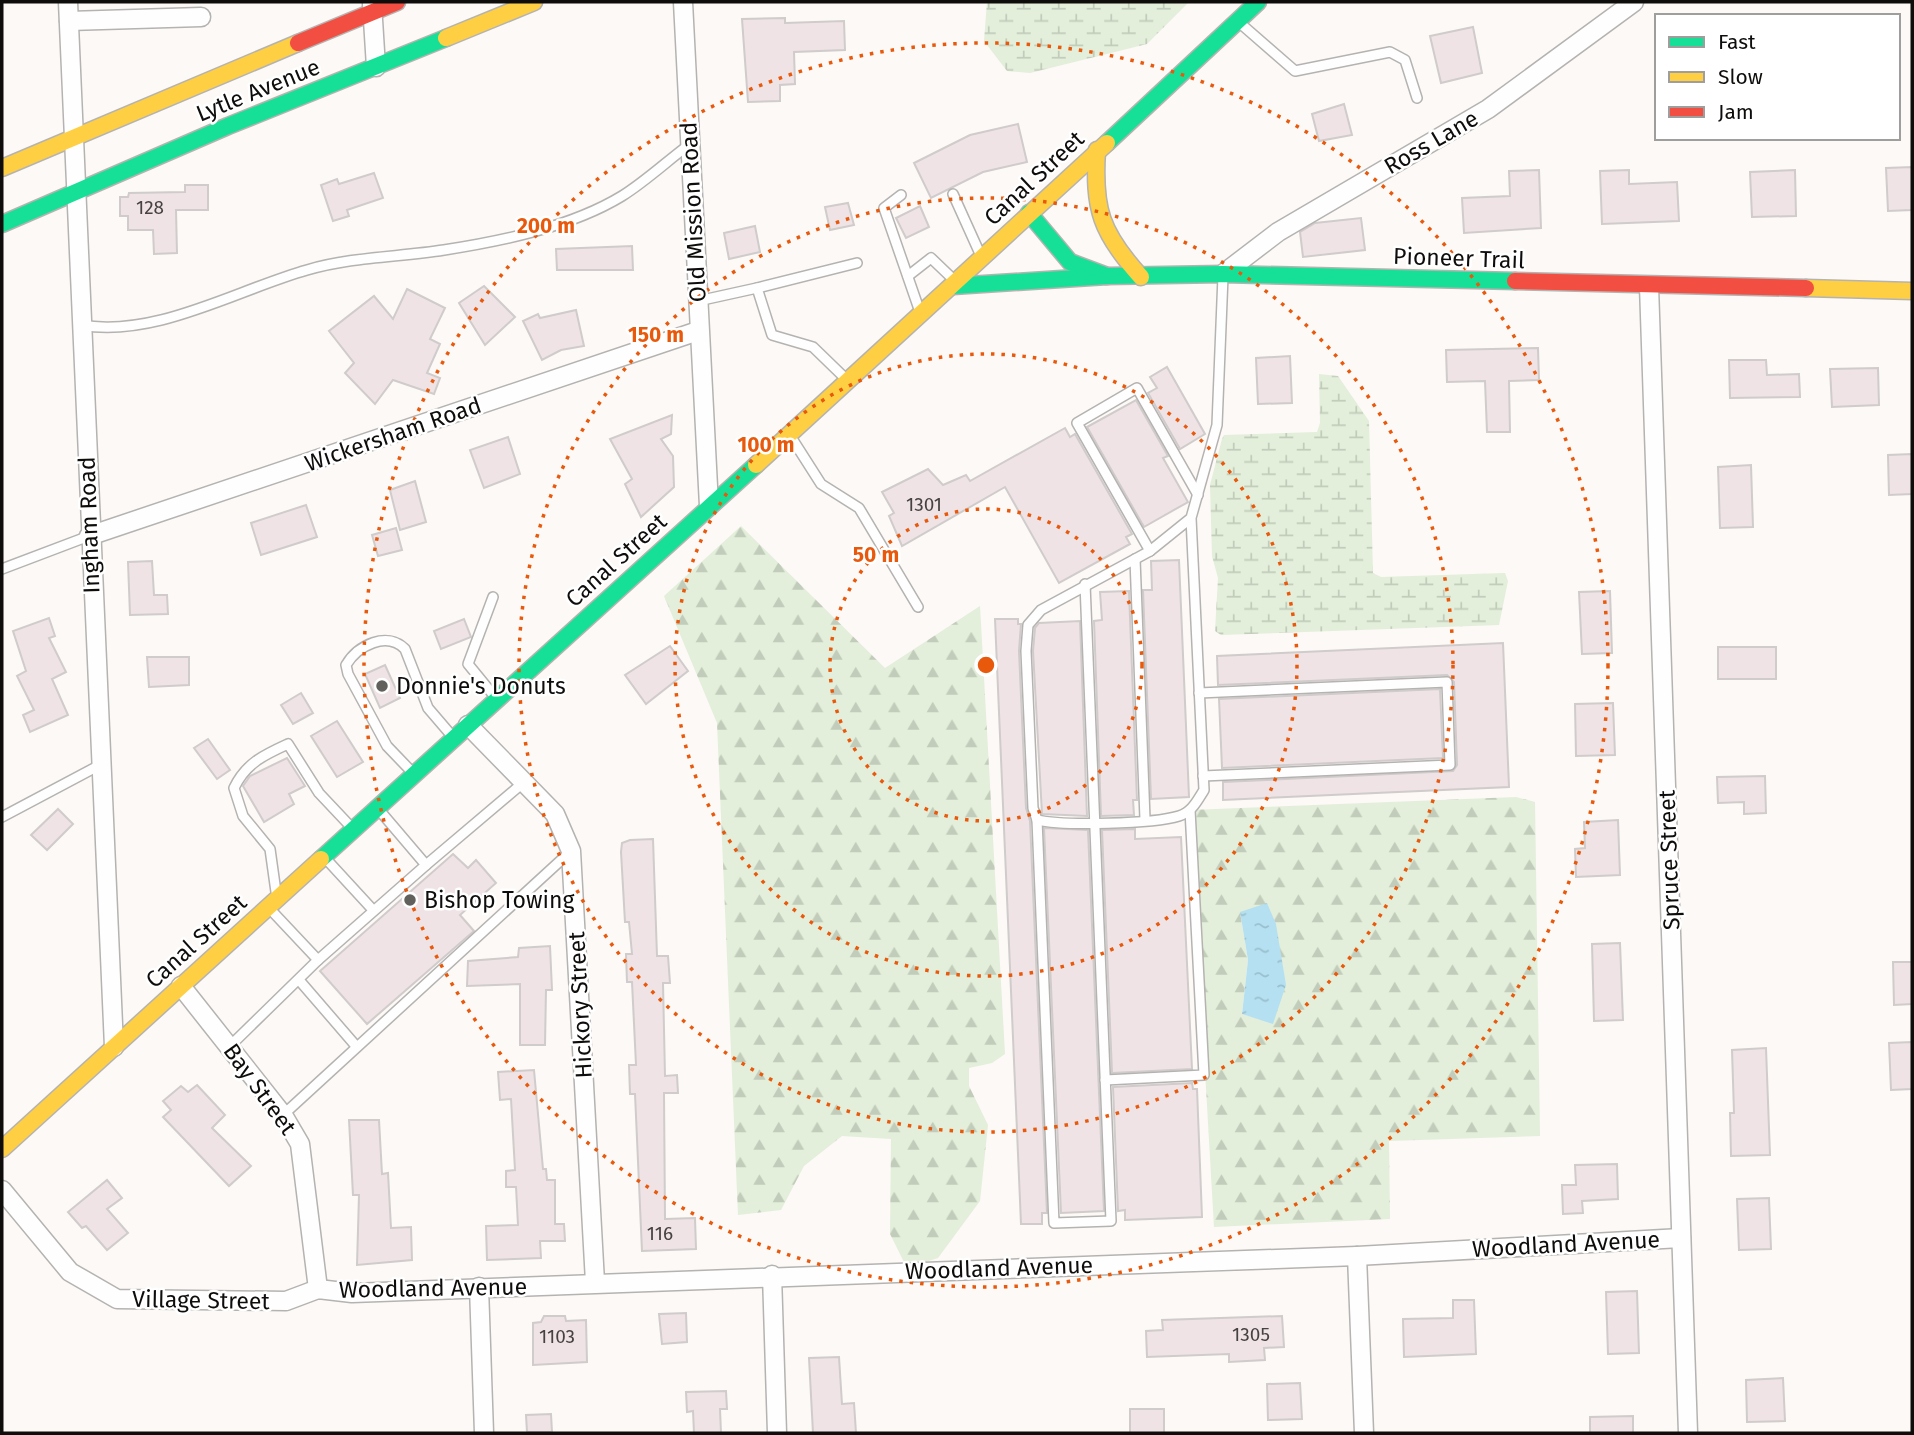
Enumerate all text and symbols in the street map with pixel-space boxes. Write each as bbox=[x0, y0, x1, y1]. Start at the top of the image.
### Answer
legend bbox=[1655, 14, 1900, 140]
text: Fast bbox=[1718, 29, 1756, 55]
street label: Lytle Avenue bbox=[192, 53, 324, 127]
text: Slow bbox=[1718, 64, 1763, 90]
text: Jam bbox=[1718, 99, 1754, 125]
street label: Ross Lane bbox=[1379, 104, 1483, 180]
street label: Old Mission Road bbox=[674, 121, 712, 303]
street label: Canal Street bbox=[978, 124, 1090, 231]
house number: 128 bbox=[136, 196, 164, 219]
text: 200 m bbox=[517, 213, 575, 239]
street label: Pioneer Trail bbox=[1393, 242, 1526, 274]
text: 150 m bbox=[628, 322, 684, 348]
street label: Wickersham Road bbox=[301, 391, 485, 477]
text: 100 m bbox=[737, 432, 795, 458]
street label: Ingham Road bbox=[73, 456, 105, 594]
house number: 1301 bbox=[906, 493, 942, 516]
street label: Canal Street bbox=[560, 507, 673, 613]
text: 50 m bbox=[853, 542, 899, 568]
centre of rings bbox=[974, 653, 998, 677]
place label: Donnie's Donuts bbox=[396, 672, 566, 700]
marker: Donnie's Donuts bbox=[374, 678, 390, 694]
street label: Spruce Street bbox=[1653, 789, 1685, 930]
place label: Bishop Towing bbox=[424, 886, 574, 914]
street label: Canal Street bbox=[140, 888, 253, 994]
marker: Bishop Towing bbox=[402, 892, 418, 908]
street label: Hickory Street bbox=[562, 930, 598, 1079]
street label: Bay Street bbox=[218, 1038, 303, 1141]
house number: 116 bbox=[647, 1222, 673, 1245]
street label: Woodland Avenue bbox=[1471, 1225, 1661, 1263]
street label: Woodland Avenue bbox=[904, 1251, 1094, 1285]
street label: Woodland Avenue bbox=[339, 1272, 527, 1304]
street label: Village Street bbox=[132, 1285, 271, 1315]
house number: 1305 bbox=[1232, 1323, 1270, 1346]
house number: 1103 bbox=[539, 1325, 575, 1348]

